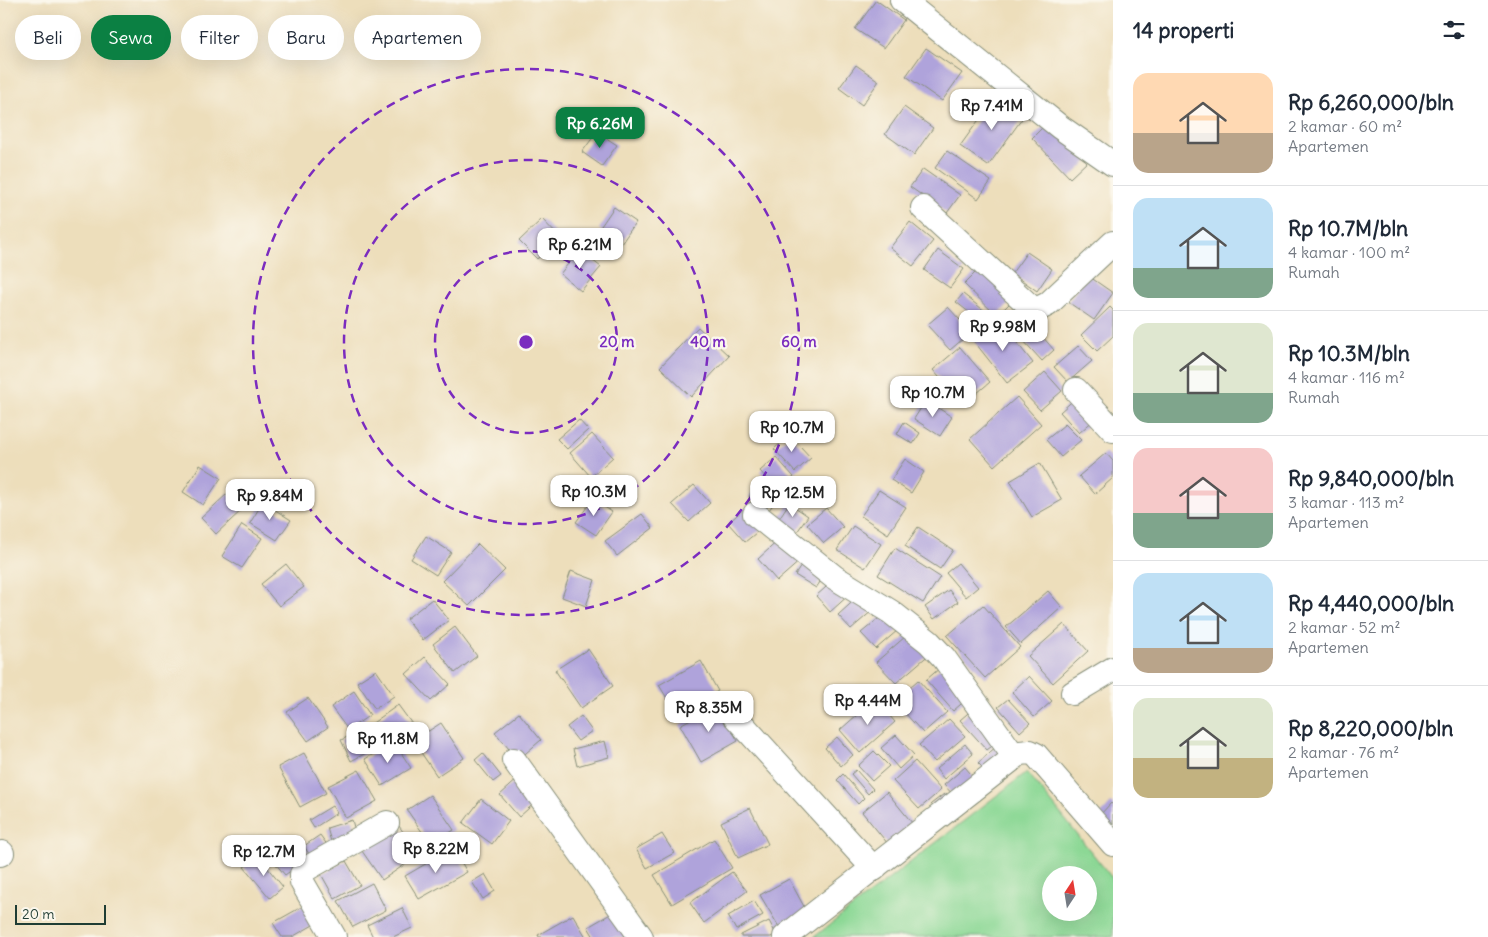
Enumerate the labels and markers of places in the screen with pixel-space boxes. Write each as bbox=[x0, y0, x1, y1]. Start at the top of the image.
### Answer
pin: Rp 7.41M bbox=[940, 88, 1044, 131]
pin: Rp 6.26M bbox=[548, 106, 652, 149]
pin: Rp 6.21M bbox=[528, 228, 632, 270]
pin: Rp 9.98M bbox=[951, 310, 1055, 352]
centre of rings bbox=[517, 333, 535, 351]
pin: Rp 10.7M bbox=[881, 376, 985, 418]
pin: Rp 10.7M bbox=[740, 410, 844, 453]
pin: Rp 10.3M bbox=[542, 474, 646, 517]
pin: Rp 12.5M bbox=[741, 476, 845, 518]
pin: Rp 9.84M bbox=[218, 478, 322, 521]
pin: Rp 4.44M bbox=[816, 684, 920, 726]
pin: Rp 8.35M bbox=[657, 690, 761, 733]
pin: Rp 11.8M bbox=[336, 722, 440, 764]
pin: Rp 8.22M bbox=[384, 832, 488, 874]
pin: Rp 12.7M bbox=[212, 834, 316, 877]

